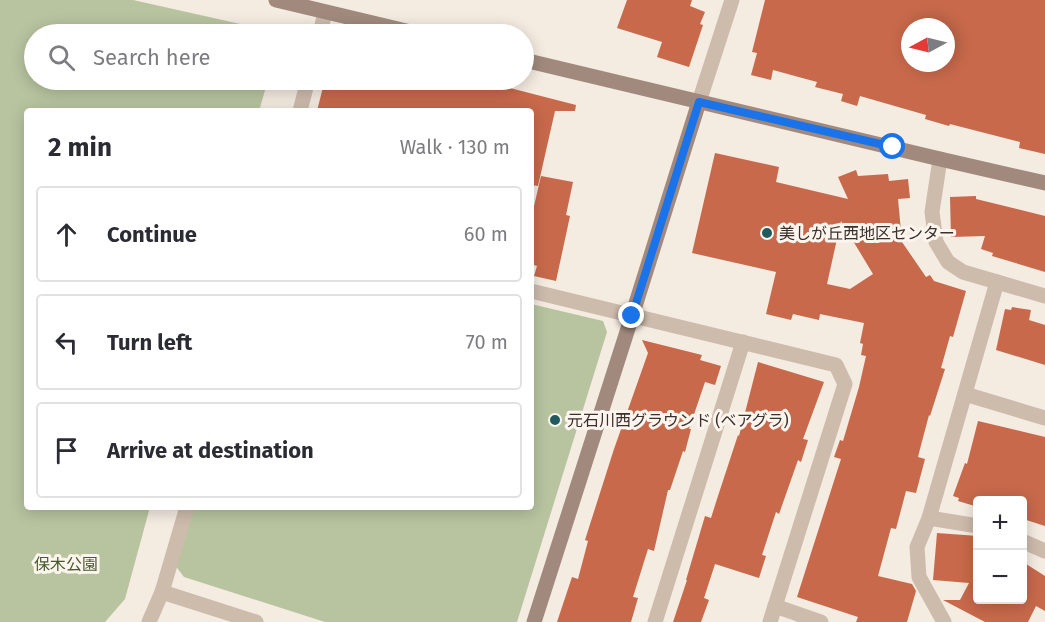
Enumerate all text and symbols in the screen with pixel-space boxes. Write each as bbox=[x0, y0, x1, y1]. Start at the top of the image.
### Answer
north arrow bbox=[901, 18, 955, 72]
search box bbox=[24, 24, 534, 90]
icon: search bbox=[45, 41, 78, 74]
text: Search here bbox=[93, 44, 211, 71]
text: 2 min bbox=[48, 132, 112, 163]
route start bbox=[879, 133, 905, 159]
text: Walk · 130 m bbox=[400, 135, 510, 159]
icon: ahead bbox=[50, 218, 83, 251]
text: Continue bbox=[107, 221, 197, 248]
text: 60 m bbox=[464, 222, 508, 246]
place label: 美しが丘西地区センター bbox=[779, 224, 955, 243]
marker: 美しが丘西地区センター bbox=[760, 226, 774, 240]
route end bbox=[618, 302, 644, 328]
icon: left bbox=[50, 326, 83, 359]
text: Turn left bbox=[107, 329, 192, 356]
text: 70 m bbox=[466, 330, 508, 354]
place label: 元石川西グラウンド (ベアグラ) bbox=[567, 411, 789, 430]
marker: 元石川西グラウンド (ベアグラ) bbox=[548, 413, 562, 427]
icon: arrive bbox=[50, 434, 83, 467]
text: Arrive at destination bbox=[107, 437, 314, 464]
map controls bbox=[973, 496, 1027, 604]
button: + bbox=[973, 496, 1027, 550]
button: − bbox=[973, 550, 1027, 604]
park label: 保木公園 bbox=[34, 555, 98, 574]

